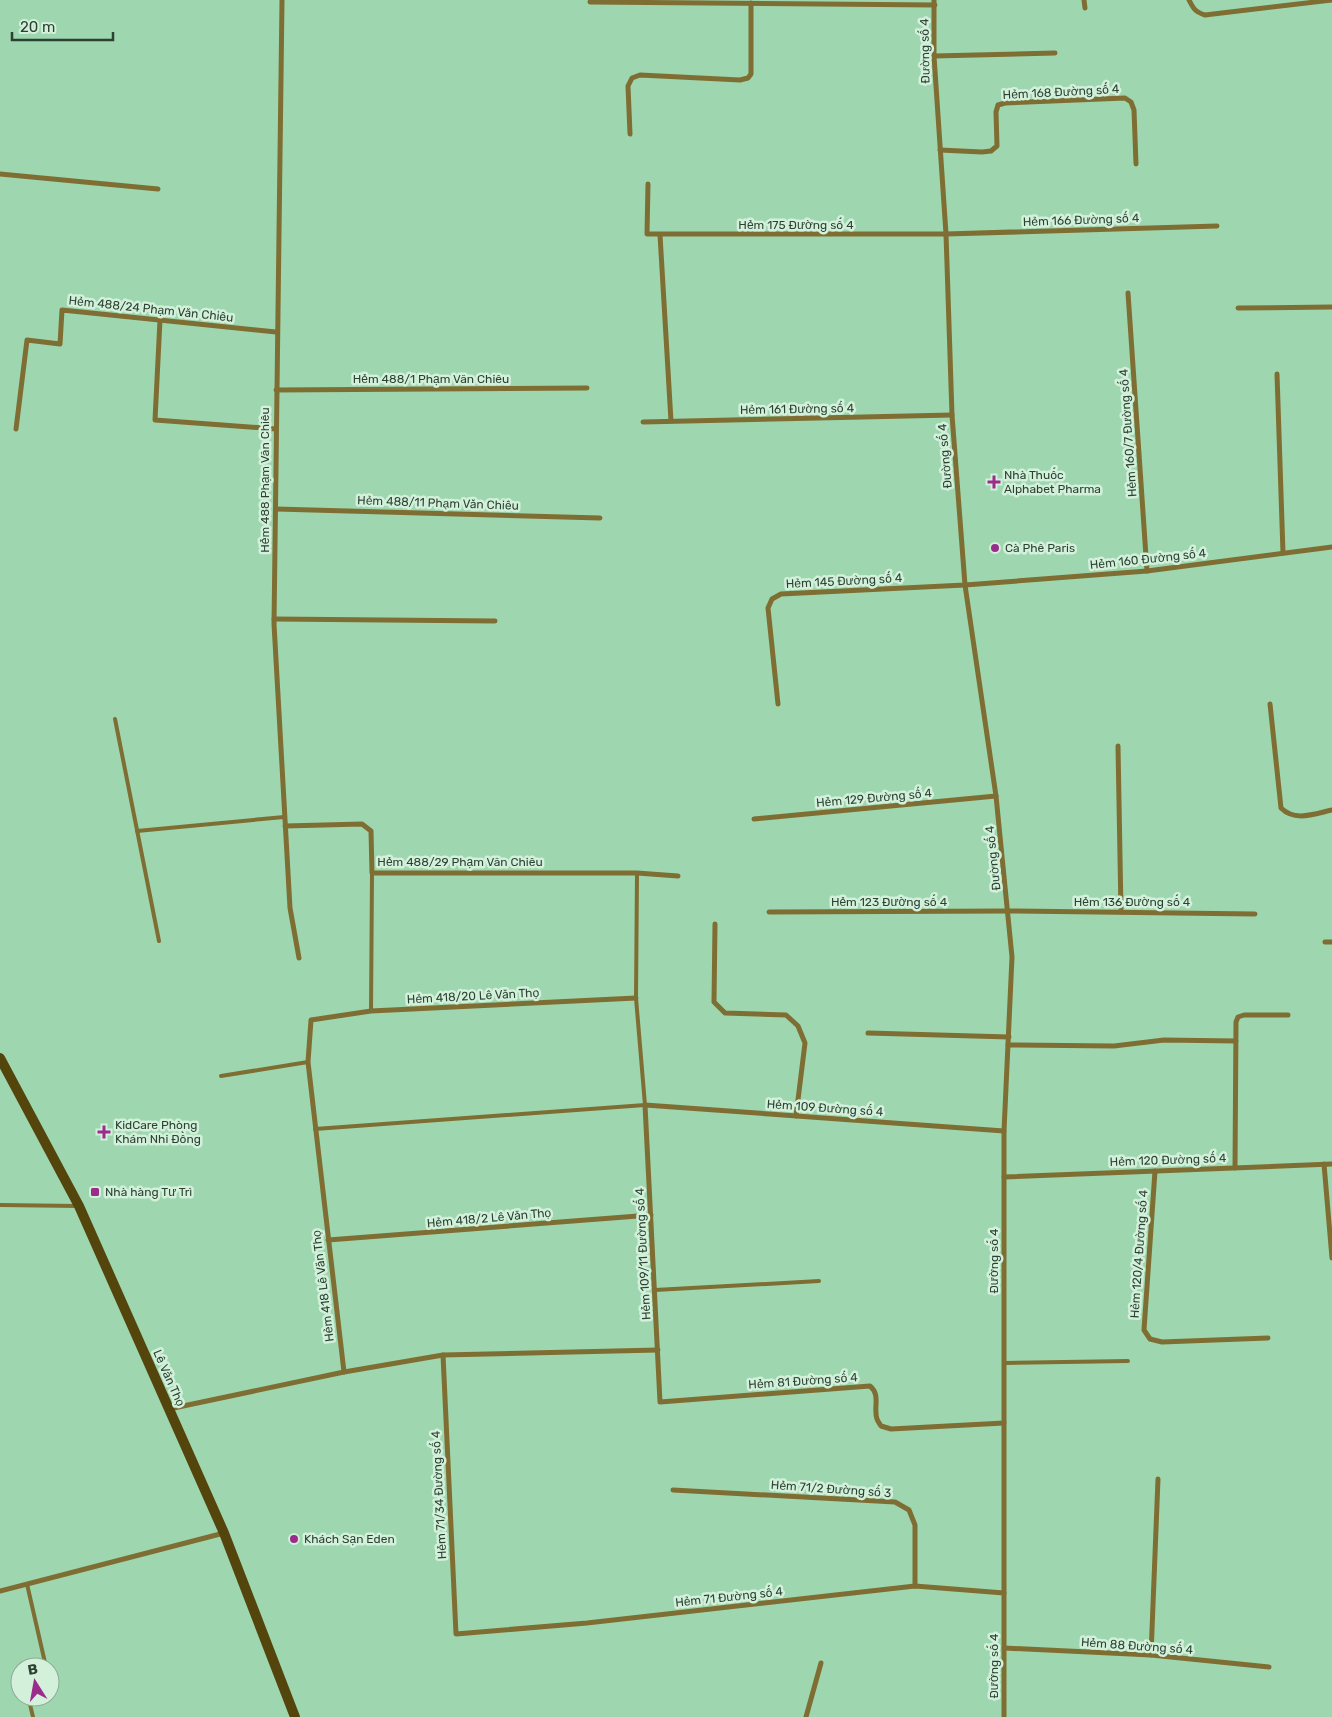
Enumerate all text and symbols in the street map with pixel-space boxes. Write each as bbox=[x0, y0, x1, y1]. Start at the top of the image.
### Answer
scale bar bbox=[12, 10, 114, 42]
text: 20 m bbox=[20, 18, 55, 36]
street label: Đường số 4 bbox=[917, 18, 933, 84]
street label: Hẻm 168 Đường số 4 bbox=[1002, 81, 1120, 102]
street label: Hẻm 166 Đường số 4 bbox=[1023, 210, 1140, 229]
street label: Hẻm 175 Đường số 4 bbox=[738, 217, 854, 232]
street label: Hẻm 488/24 Phạm Văn Chiêu bbox=[68, 293, 234, 325]
street label: Hẻm 160/7 Đường số 4 bbox=[1116, 368, 1139, 498]
street label: Hẻm 488/1 Phạm Văn Chiêu bbox=[353, 372, 509, 386]
street label: Hẻm 161 Đường số 4 bbox=[740, 400, 855, 417]
street label: Hẻm 488 Phạm Văn Chiêu bbox=[258, 407, 272, 553]
street label: Đường số 4 bbox=[935, 422, 955, 489]
place label: Nhà Thuốc Alphabet Pharma bbox=[1004, 467, 1101, 496]
marker: Nhà Thuốc Alphabet Pharma bbox=[988, 476, 1000, 488]
street label: Hẻm 488/11 Phạm Văn Chiêu bbox=[357, 493, 519, 513]
place label: Cà Phê Paris bbox=[1005, 541, 1075, 555]
marker: Cà Phê Paris bbox=[989, 542, 1001, 554]
street label: Hẻm 160 Đường số 4 bbox=[1089, 545, 1207, 572]
street label: Hẻm 145 Đường số 4 bbox=[785, 570, 903, 591]
street label: Hẻm 129 Đường số 4 bbox=[815, 785, 933, 810]
street label: Đường số 4 bbox=[982, 824, 1003, 891]
street label: Hẻm 488/29 Phạm Văn Chiêu bbox=[377, 855, 543, 869]
street label: Hẻm 123 Đường số 4 bbox=[831, 894, 948, 909]
street label: Hẻm 136 Đường số 4 bbox=[1074, 894, 1191, 909]
street label: Hẻm 418/20 Lê Văn Thọ bbox=[407, 986, 540, 1006]
street label: Hẻm 109 Đường số 4 bbox=[766, 1096, 884, 1119]
place label: KidCare Phòng Khám Nhi Đồng bbox=[115, 1118, 201, 1146]
marker: KidCare Phòng Khám Nhi Đồng bbox=[97, 1125, 111, 1139]
street label: Hẻm 120 Đường số 4 bbox=[1109, 1150, 1227, 1169]
place label: Nhà hàng Tư Trì bbox=[105, 1185, 192, 1199]
marker: Nhà hàng Tư Trì bbox=[89, 1186, 101, 1198]
street label: Hẻm 109/11 Đường số 4 bbox=[632, 1187, 653, 1320]
street label: Hẻm 120/4 Đường số 4 bbox=[1127, 1189, 1151, 1319]
street label: Hẻm 418/2 Lê Văn Thọ bbox=[426, 1206, 552, 1230]
street label: Đường số 4 bbox=[986, 1228, 1001, 1294]
street label: Hẻm 418 Lê Văn Thọ bbox=[309, 1229, 337, 1343]
street label: Lê Văn Thọ bbox=[150, 1348, 188, 1409]
street label: Hẻm 81 Đường số 4 bbox=[748, 1370, 859, 1392]
street label: Hẻm 71/34 Đường số 4 bbox=[428, 1430, 449, 1560]
street label: Hẻm 71/2 Đường số 3 bbox=[770, 1477, 892, 1500]
place label: Khách Sạn Eden bbox=[304, 1532, 395, 1546]
marker: Khách Sạn Eden bbox=[288, 1533, 300, 1545]
street label: Hẻm 71 Đường số 4 bbox=[674, 1584, 784, 1610]
street label: Đường số 4 bbox=[986, 1633, 1001, 1699]
street label: Hẻm 88 Đường số 4 bbox=[1081, 1635, 1194, 1657]
north arrow bbox=[10, 1657, 60, 1707]
text: B bbox=[26, 1660, 39, 1679]

